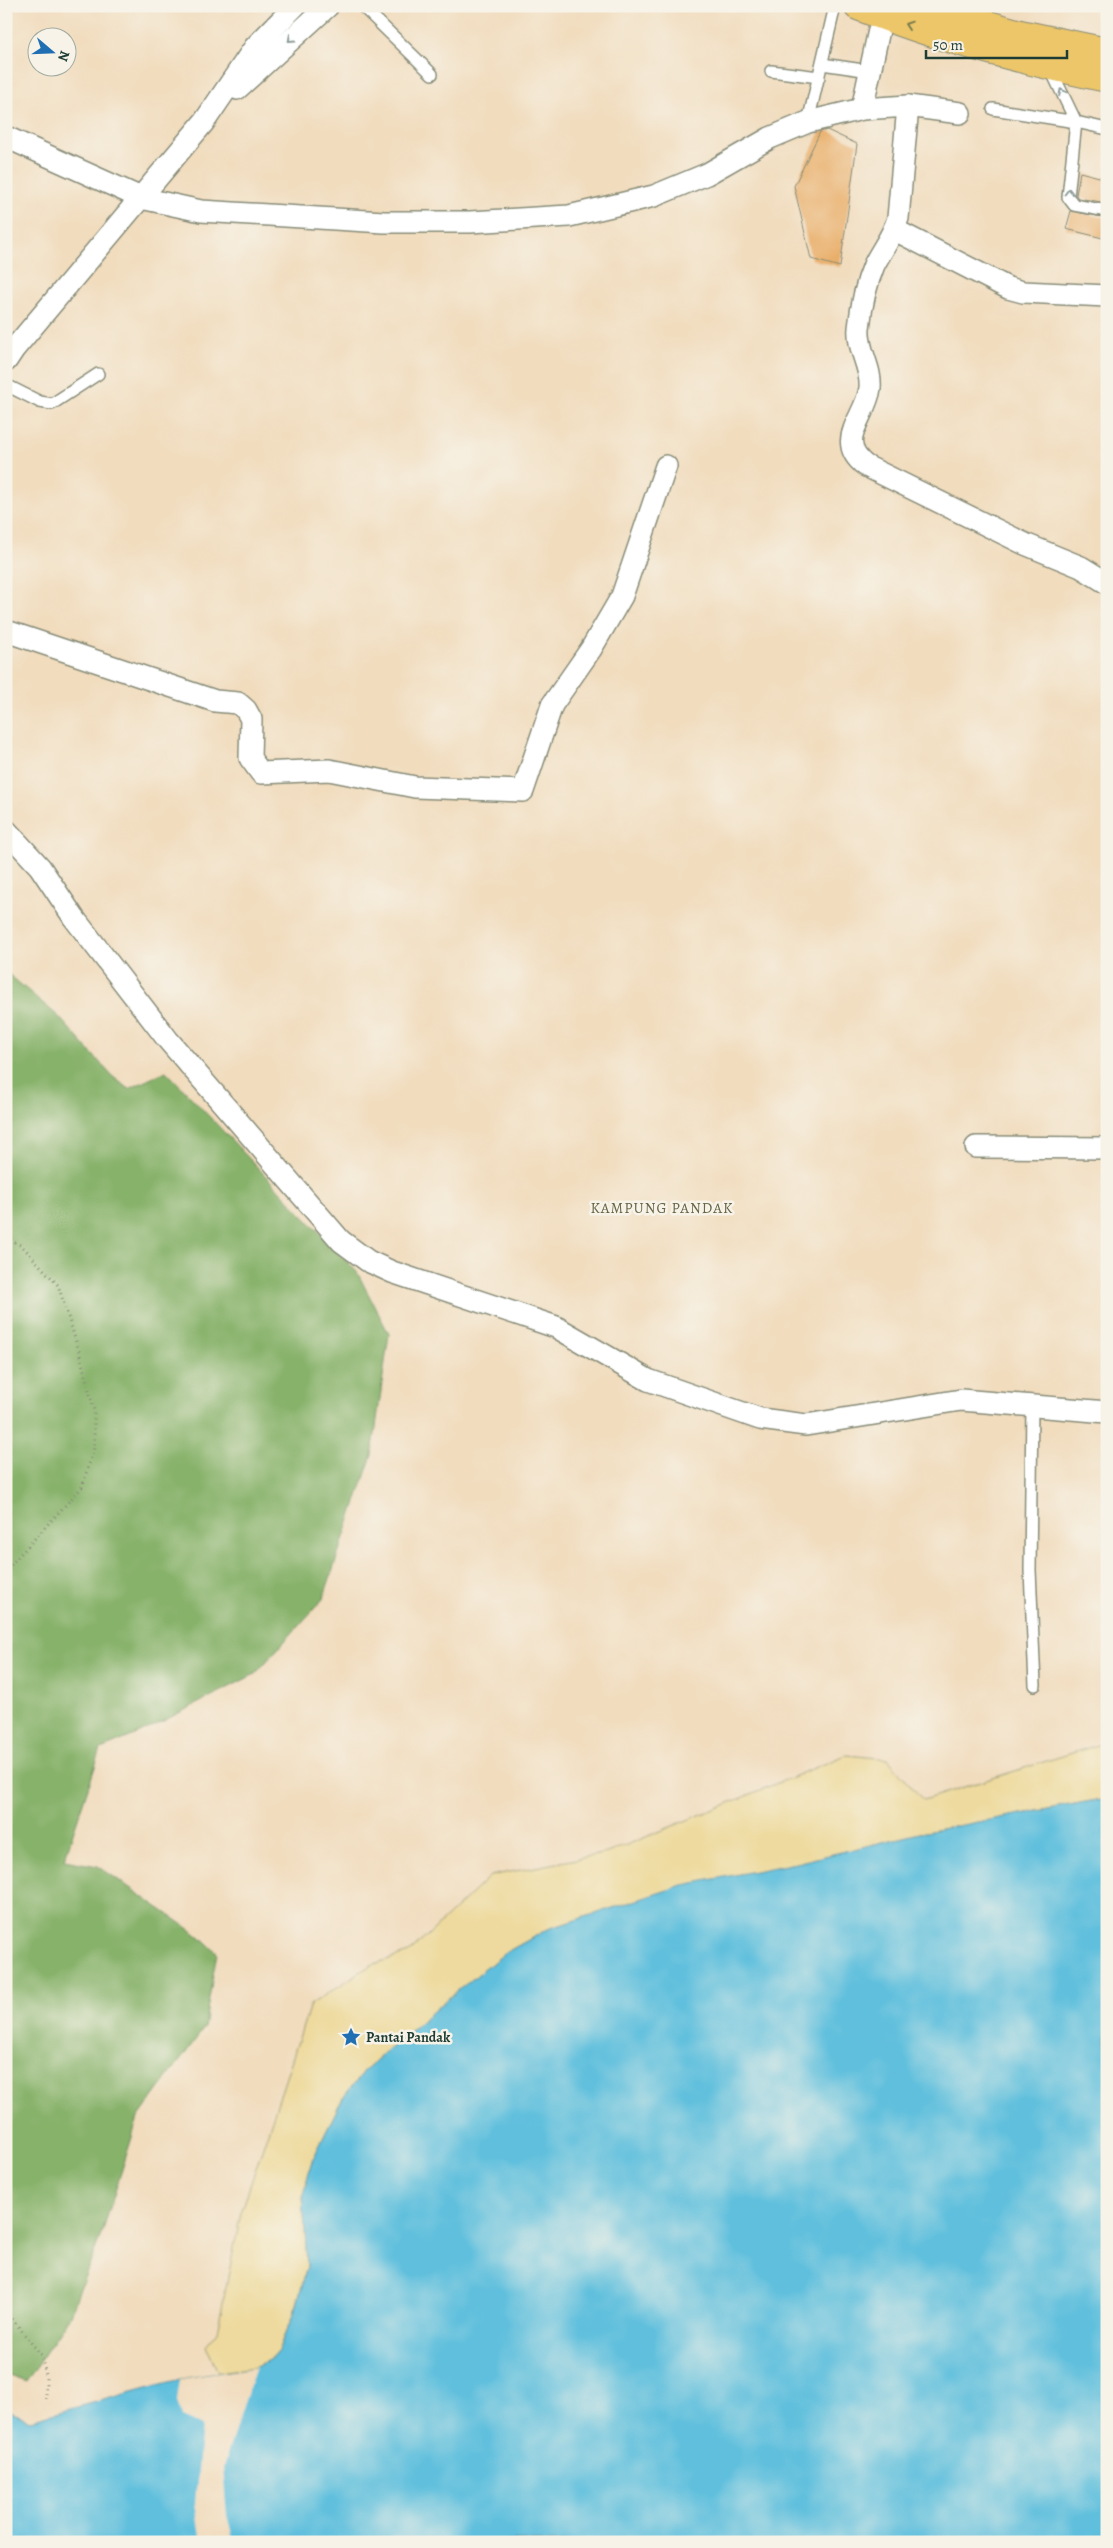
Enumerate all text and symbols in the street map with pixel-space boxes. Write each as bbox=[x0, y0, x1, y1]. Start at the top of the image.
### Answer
one-way arrow bbox=[904, 21, 912, 31]
north arrow bbox=[28, 28, 78, 78]
scale bar bbox=[926, 28, 1067, 60]
one-way arrow bbox=[288, 33, 297, 42]
text: 50 m bbox=[933, 35, 963, 55]
text: N bbox=[53, 48, 74, 64]
one-way arrow bbox=[1058, 88, 1068, 97]
one-way arrow bbox=[1064, 188, 1074, 196]
district label: KAMPUNG PANDAK bbox=[591, 1198, 733, 1218]
place icon: Pantai Pandak bbox=[340, 2026, 362, 2048]
place label: Pantai Pandak bbox=[366, 2028, 451, 2047]

